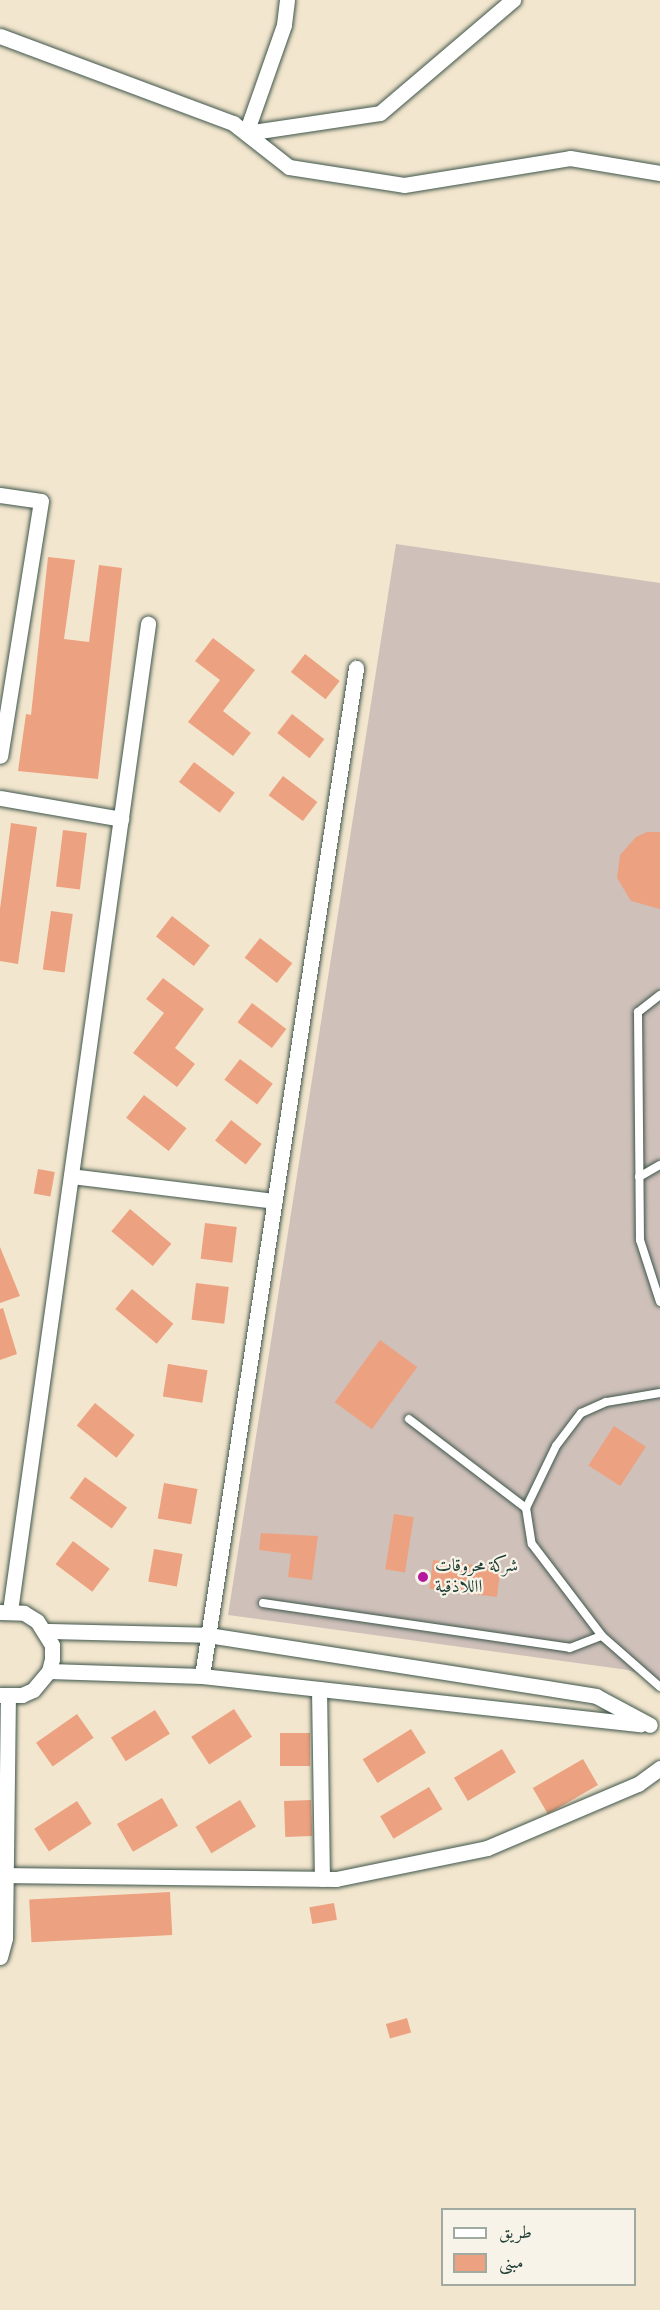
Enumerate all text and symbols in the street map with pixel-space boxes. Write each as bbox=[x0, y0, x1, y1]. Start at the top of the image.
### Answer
place label: شركة محروقات االلاذقية bbox=[435, 1556, 518, 1598]
marker: شركة محروقات االلاذقية bbox=[416, 1570, 430, 1584]
legend bbox=[441, 2208, 636, 2286]
text: طريق bbox=[499, 2221, 532, 2244]
text: مبنى bbox=[499, 2251, 524, 2274]

